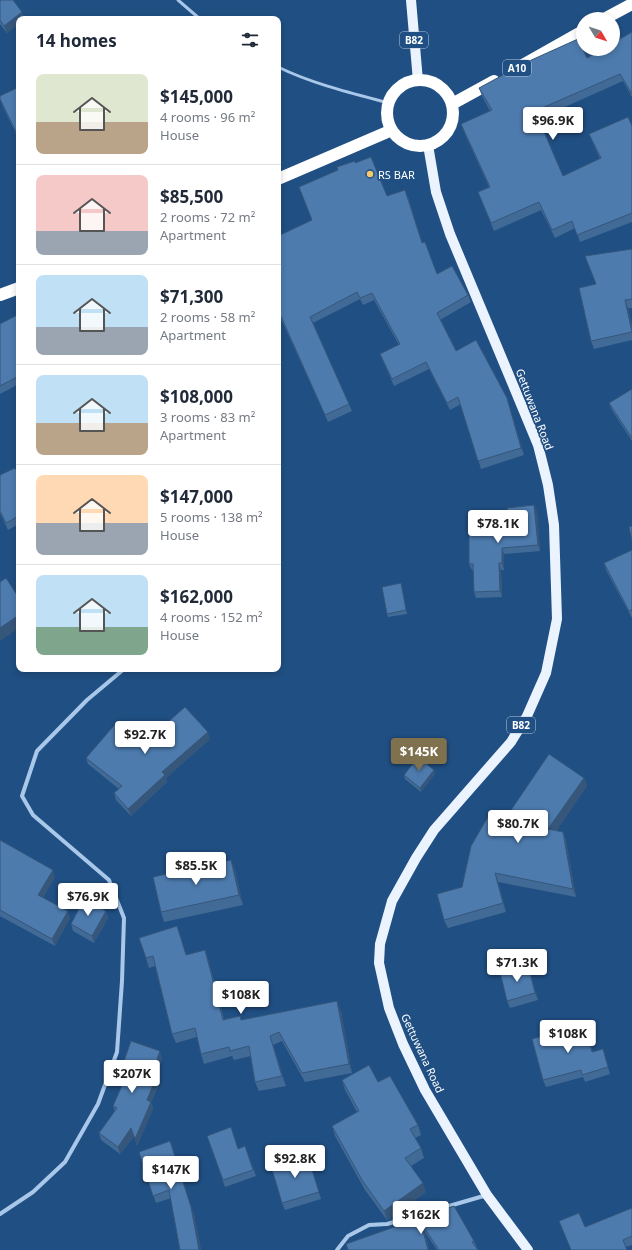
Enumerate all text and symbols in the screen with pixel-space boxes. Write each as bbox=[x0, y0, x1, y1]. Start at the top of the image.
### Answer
north arrow bbox=[576, 12, 620, 56]
map controls bbox=[576, 12, 620, 56]
text: 14 homes bbox=[36, 29, 117, 52]
icon: filters bbox=[239, 29, 261, 51]
road number: B82 bbox=[400, 32, 428, 48]
road number: A10 bbox=[503, 60, 531, 76]
text: $145,000 bbox=[160, 85, 233, 108]
icon: home bbox=[68, 90, 116, 138]
pin: $96.9K bbox=[520, 107, 586, 141]
text: 4 rooms · 96 m² bbox=[160, 108, 255, 126]
text: $96.9K bbox=[532, 111, 574, 129]
text: House bbox=[160, 126, 199, 144]
place label: RS BAR bbox=[378, 167, 415, 182]
marker: RS BAR bbox=[365, 169, 375, 179]
text: $85,500 bbox=[160, 185, 223, 208]
icon: home bbox=[68, 191, 116, 239]
text: 2 rooms · 72 m² bbox=[160, 208, 255, 226]
text: Apartment bbox=[160, 226, 226, 244]
text: $71,300 bbox=[160, 285, 223, 308]
icon: home bbox=[68, 291, 116, 339]
text: 2 rooms · 58 m² bbox=[160, 308, 255, 326]
text: Apartment bbox=[160, 326, 226, 344]
street label: Gettuwana Road bbox=[513, 366, 557, 452]
text: $108,000 bbox=[160, 385, 233, 408]
icon: home bbox=[68, 391, 116, 439]
text: 3 rooms · 83 m² bbox=[160, 408, 255, 426]
text: Apartment bbox=[160, 426, 226, 444]
text: $147,000 bbox=[160, 485, 233, 508]
icon: home bbox=[68, 491, 116, 539]
text: 5 rooms · 138 m² bbox=[160, 508, 263, 526]
pin: $78.1K bbox=[465, 510, 531, 544]
text: $78.1K bbox=[477, 514, 519, 532]
text: House bbox=[160, 526, 199, 544]
text: $162,000 bbox=[160, 585, 233, 608]
icon: home bbox=[68, 591, 116, 639]
text: 4 rooms · 152 m² bbox=[160, 608, 263, 626]
text: House bbox=[160, 626, 199, 644]
road number: B82 bbox=[507, 717, 535, 733]
pin: $92.7K bbox=[112, 721, 178, 755]
text: $92.7K bbox=[124, 725, 166, 743]
pin: $145K bbox=[391, 738, 447, 772]
text: $145K bbox=[400, 742, 438, 760]
pin: $80.7K bbox=[485, 810, 551, 844]
text: $80.7K bbox=[497, 814, 539, 832]
pin: $85.5K bbox=[163, 852, 229, 886]
text: $85.5K bbox=[175, 856, 217, 874]
pin: $76.9K bbox=[55, 883, 121, 917]
text: $76.9K bbox=[67, 887, 109, 905]
pin: $71.3K bbox=[484, 949, 550, 983]
text: $71.3K bbox=[496, 953, 538, 971]
pin: $108K bbox=[213, 981, 269, 1015]
text: $108K bbox=[222, 985, 260, 1003]
street label: Gettuwana Road bbox=[398, 1011, 448, 1095]
pin: $108K bbox=[540, 1020, 596, 1054]
text: $108K bbox=[549, 1024, 587, 1042]
pin: $207K bbox=[104, 1060, 160, 1094]
text: $207K bbox=[113, 1064, 151, 1082]
pin: $92.8K bbox=[262, 1145, 328, 1179]
text: $92.8K bbox=[274, 1149, 316, 1167]
pin: $147K bbox=[143, 1156, 199, 1190]
text: $147K bbox=[152, 1160, 190, 1178]
pin: $162K bbox=[393, 1201, 449, 1235]
text: $162K bbox=[402, 1205, 440, 1223]

